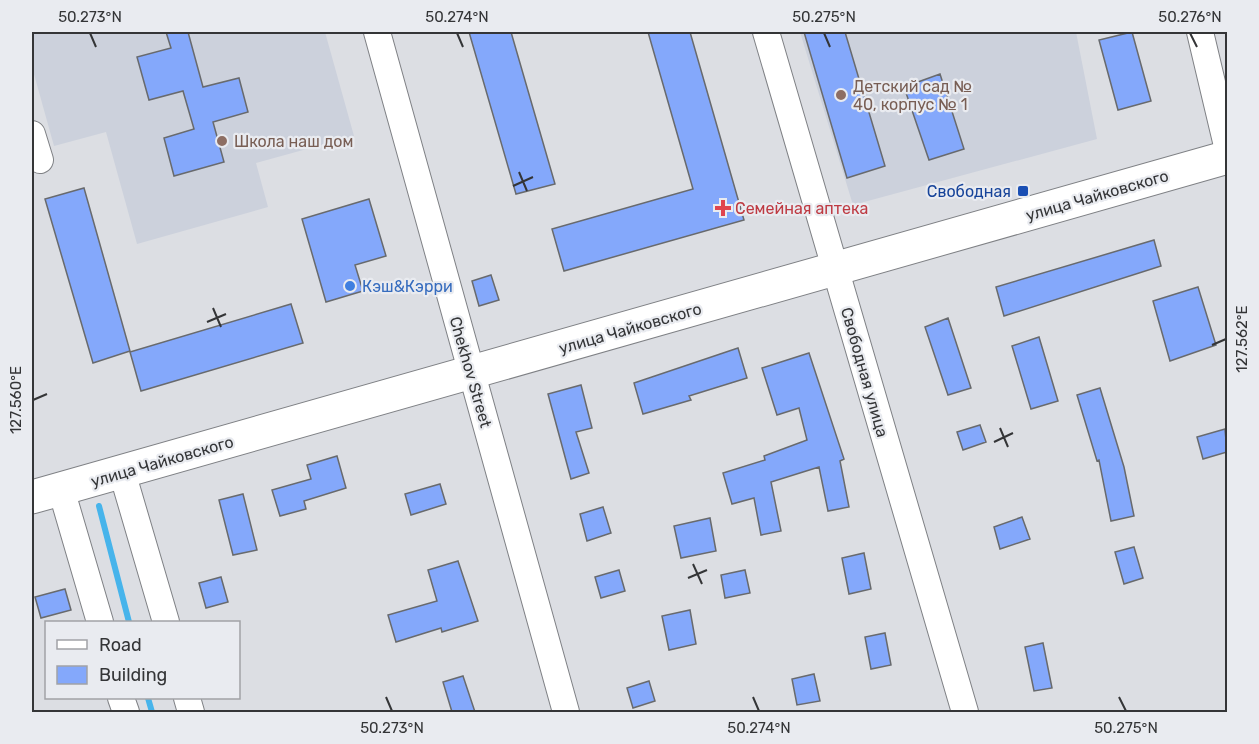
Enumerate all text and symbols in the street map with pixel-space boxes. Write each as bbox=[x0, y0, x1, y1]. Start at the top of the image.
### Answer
text: 50.273°N bbox=[58, 8, 122, 26]
text: 50.274°N bbox=[425, 8, 489, 26]
text: 50.275°N bbox=[792, 8, 856, 26]
text: 50.276°N bbox=[1158, 8, 1222, 26]
place label: Детский сад № 40, корпус № 1 bbox=[853, 77, 972, 114]
marker: Детский сад № 40, корпус № 1 bbox=[834, 88, 848, 102]
place label: Школа наш дом bbox=[234, 132, 353, 151]
marker: Школа наш дом bbox=[215, 134, 229, 148]
street label: улица Чайковского bbox=[1024, 166, 1171, 225]
place label: Свободная bbox=[927, 182, 1011, 201]
marker: Свободная bbox=[1016, 184, 1030, 198]
place label: Семейная аптека bbox=[735, 199, 868, 218]
marker: Семейная аптека bbox=[716, 201, 730, 215]
place label: Кэш&Кэрри bbox=[362, 277, 453, 296]
marker: Кэш&Кэрри bbox=[343, 279, 357, 293]
street label: улица Чайковского bbox=[557, 299, 704, 358]
street label: Свободная улица bbox=[837, 305, 892, 439]
text: 127.562°E bbox=[1233, 305, 1251, 373]
street label: Chekhov Street bbox=[446, 314, 495, 430]
text: 127.560°E bbox=[7, 366, 25, 434]
street label: улица Чайковского bbox=[89, 432, 236, 491]
legend bbox=[45, 621, 240, 699]
text: Road bbox=[99, 634, 142, 656]
text: Building bbox=[99, 664, 167, 686]
text: 50.273°N bbox=[360, 719, 424, 737]
text: 50.274°N bbox=[727, 719, 791, 737]
text: 50.275°N bbox=[1094, 719, 1158, 737]

